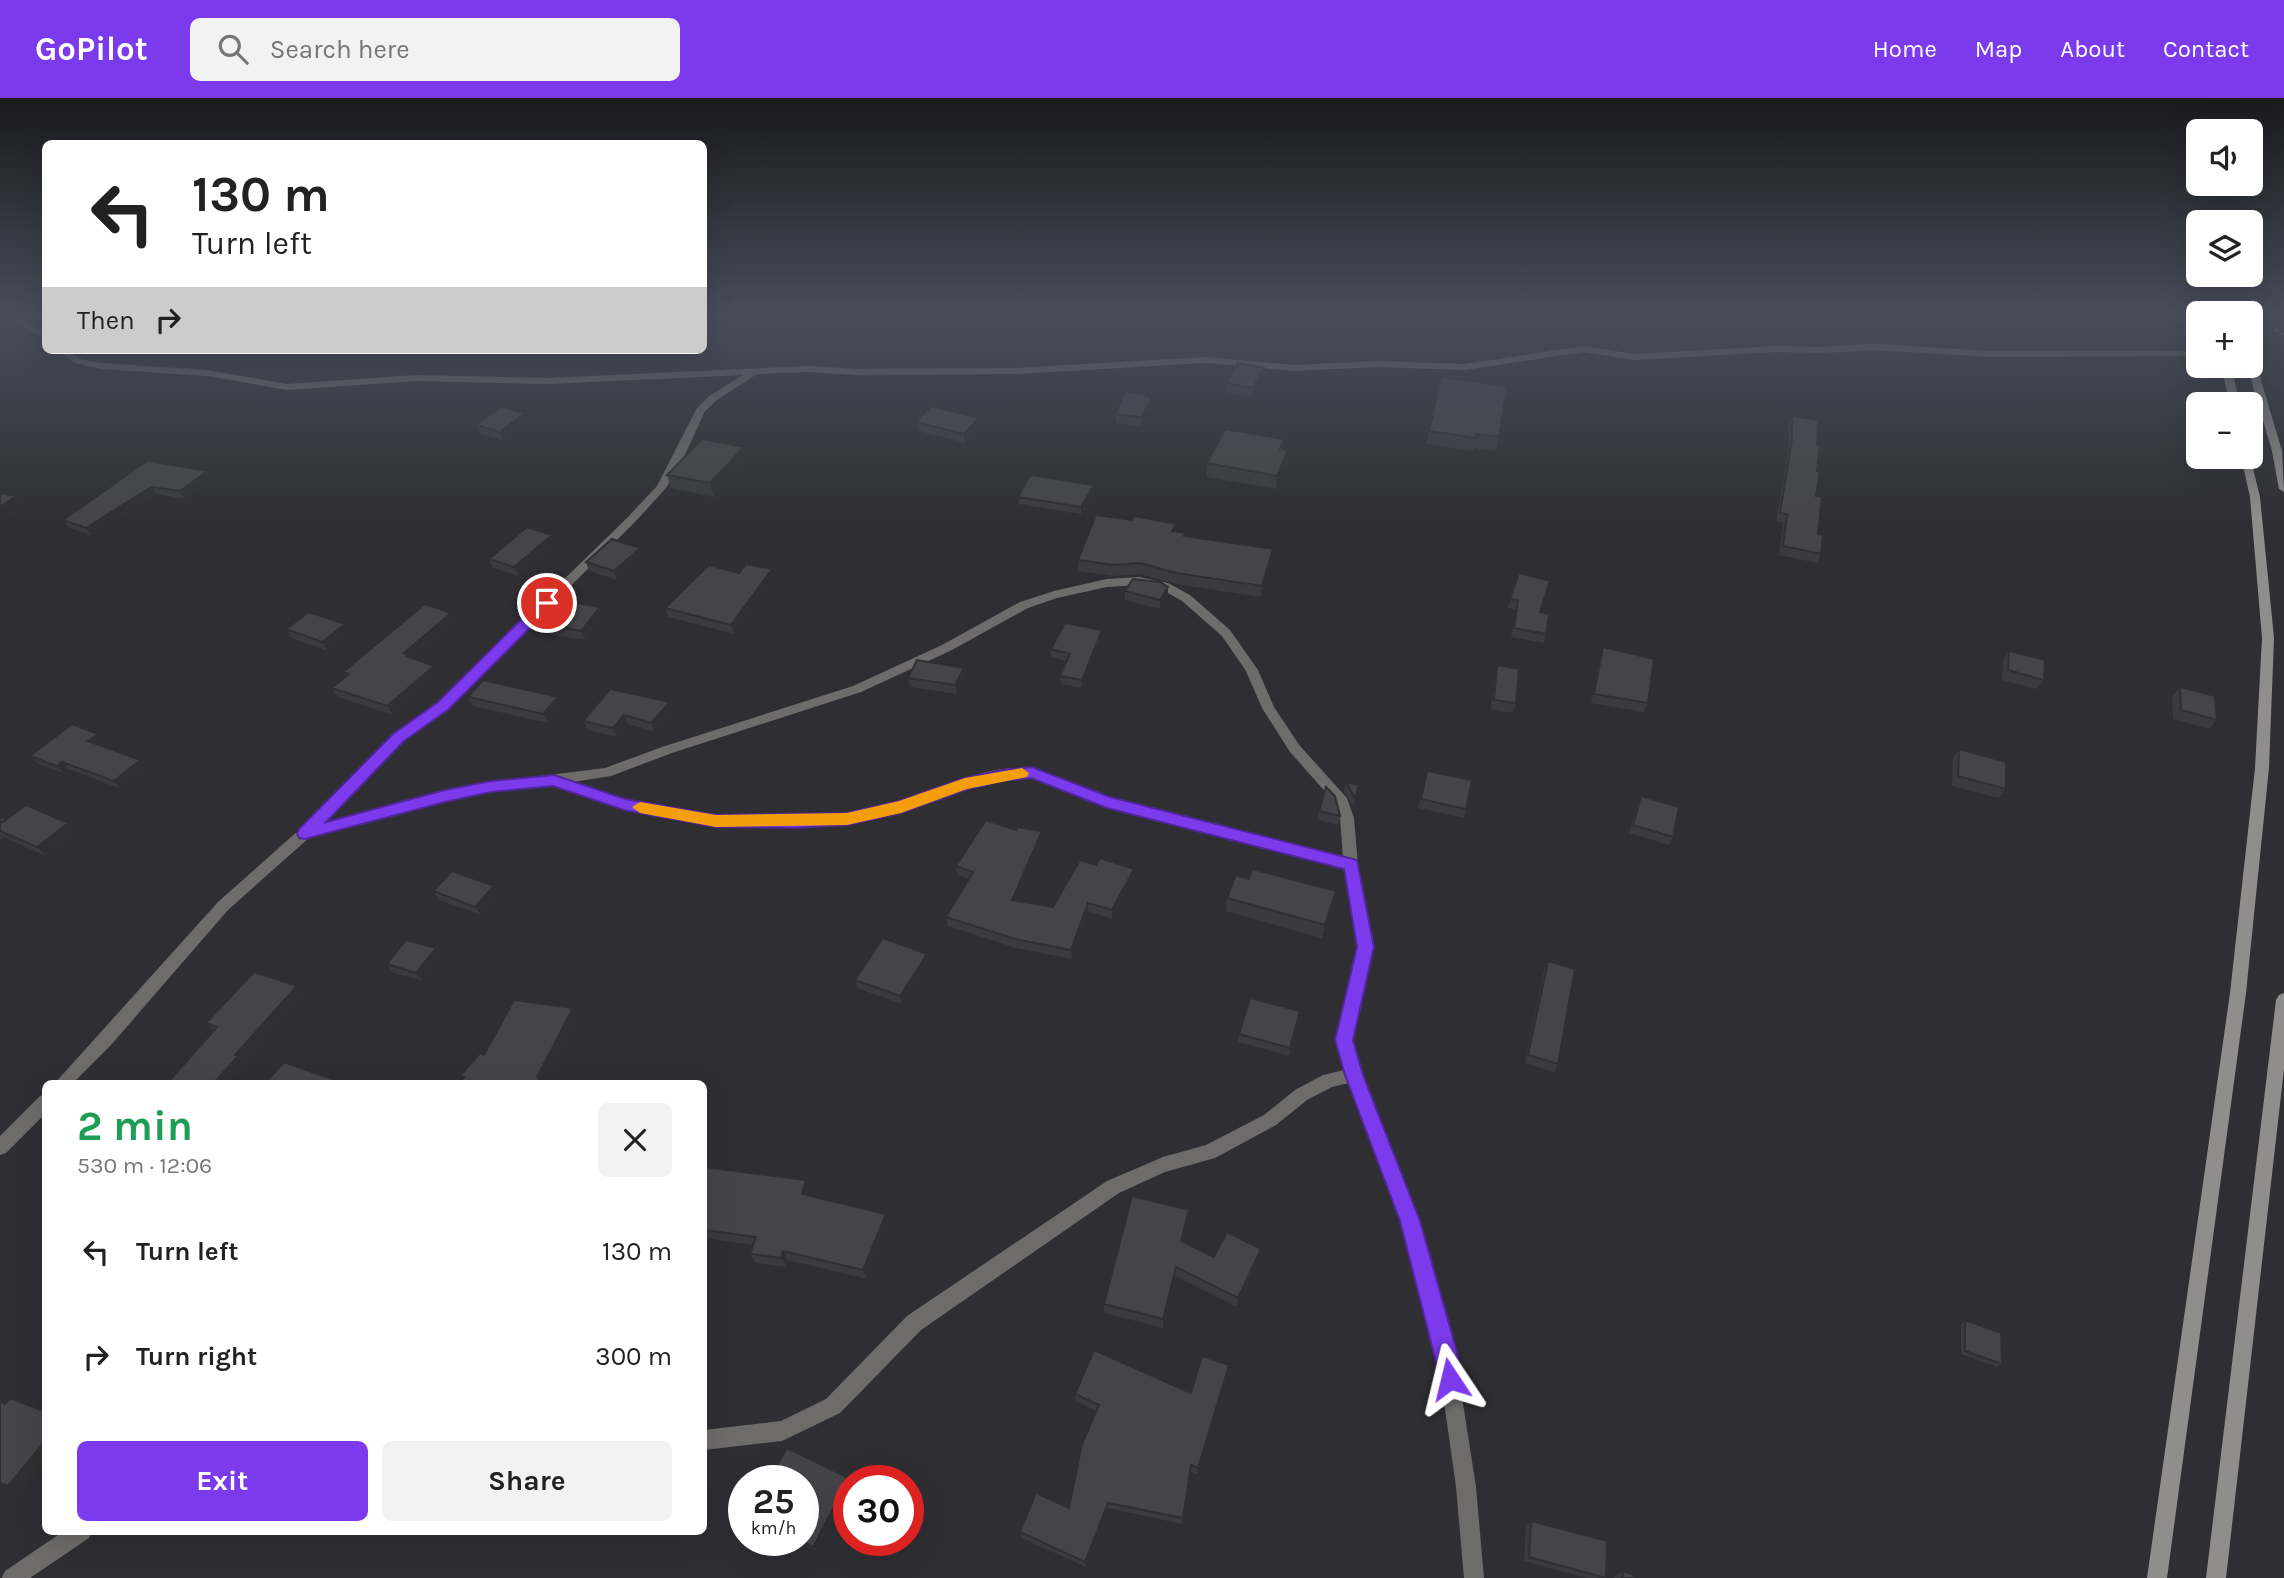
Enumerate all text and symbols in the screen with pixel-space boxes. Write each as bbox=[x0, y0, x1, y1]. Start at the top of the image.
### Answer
search box bbox=[190, 18, 680, 81]
text: GoPilot bbox=[35, 30, 148, 68]
icon: search bbox=[214, 30, 252, 68]
text: Search here bbox=[270, 34, 410, 65]
text: Home bbox=[1873, 35, 1937, 63]
text: Map bbox=[1975, 35, 2022, 63]
text: About bbox=[2060, 35, 2125, 63]
text: Contact bbox=[2163, 35, 2249, 63]
map controls bbox=[2186, 119, 2263, 469]
button: sound bbox=[2186, 119, 2263, 196]
text: 130 m bbox=[192, 166, 330, 223]
icon: left bbox=[77, 168, 168, 259]
button: layers bbox=[2186, 210, 2263, 287]
text: Turn left bbox=[192, 225, 312, 262]
icon: right bbox=[149, 301, 187, 339]
button: + bbox=[2186, 301, 2263, 378]
text: Then bbox=[77, 305, 135, 336]
button: − bbox=[2186, 392, 2263, 469]
pin bbox=[517, 573, 577, 633]
icon: arrive bbox=[528, 584, 566, 622]
text: 2 min bbox=[77, 1101, 193, 1151]
button: close bbox=[598, 1103, 672, 1177]
text: 530 m · 12:06 bbox=[77, 1152, 212, 1179]
icon: left bbox=[77, 1233, 115, 1271]
text: Turn left bbox=[136, 1236, 238, 1267]
text: 130 m bbox=[602, 1236, 672, 1267]
icon: right bbox=[77, 1338, 115, 1376]
text: Turn right bbox=[136, 1341, 257, 1372]
text: 300 m bbox=[595, 1341, 672, 1372]
position arrow bbox=[1413, 1342, 1487, 1416]
button: Exit bbox=[77, 1441, 368, 1521]
button: Share bbox=[382, 1441, 672, 1521]
speed limit sign: 30 bbox=[833, 1465, 924, 1556]
text: 25 bbox=[753, 1481, 794, 1522]
text: km/h bbox=[751, 1517, 796, 1539]

